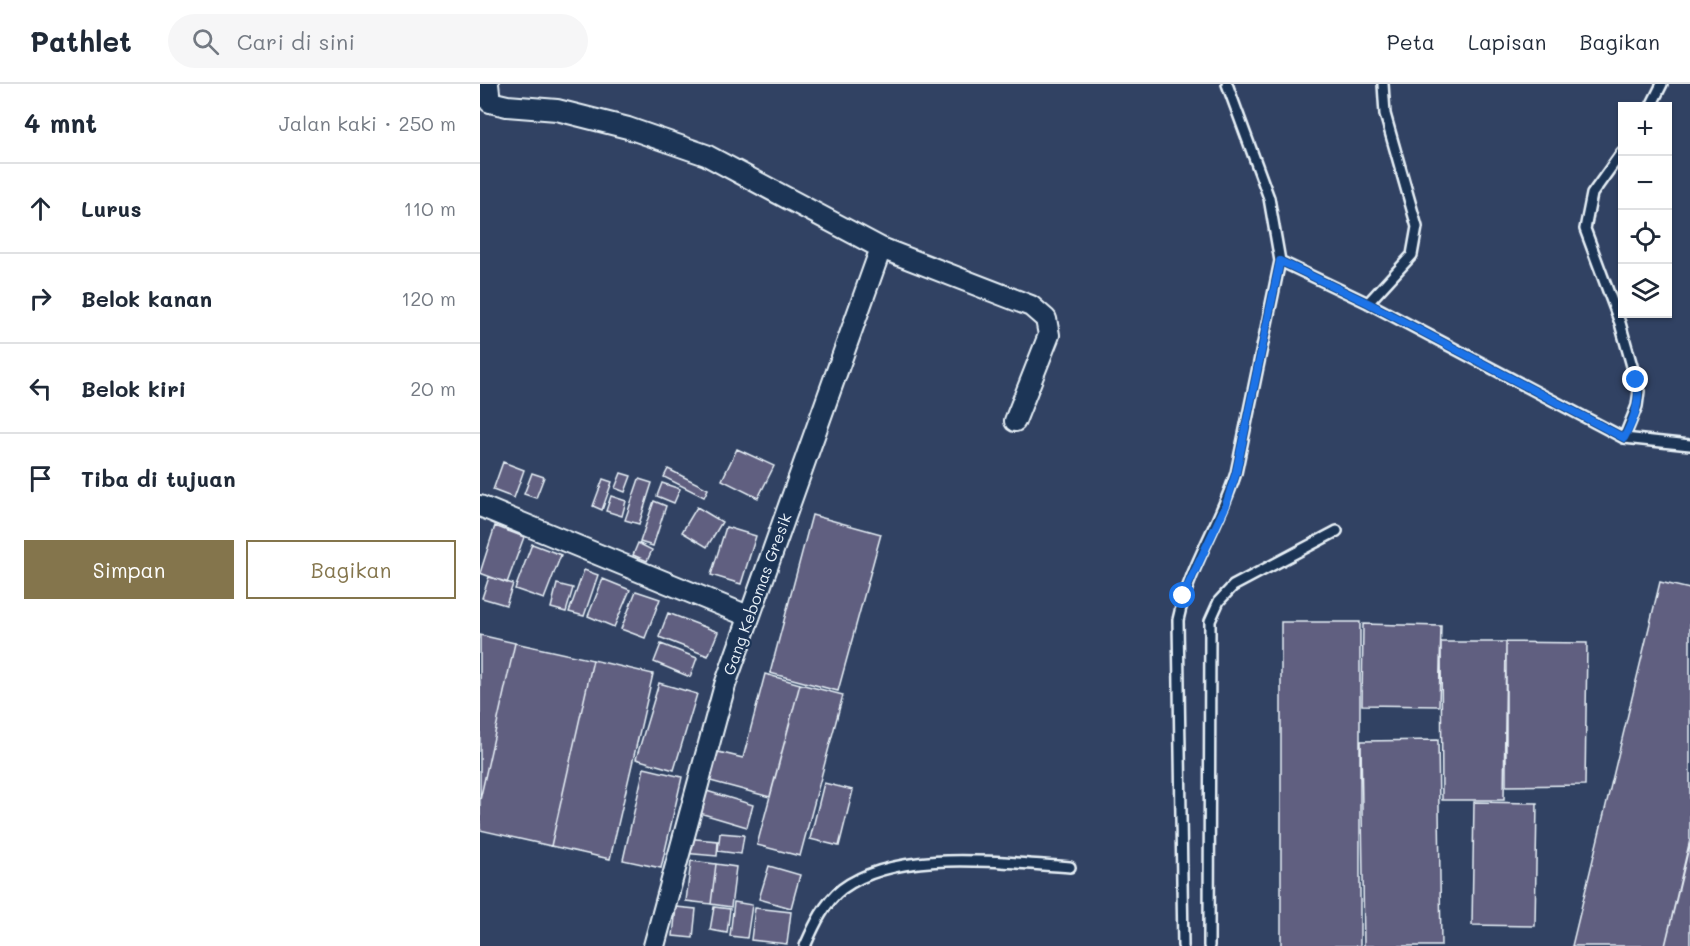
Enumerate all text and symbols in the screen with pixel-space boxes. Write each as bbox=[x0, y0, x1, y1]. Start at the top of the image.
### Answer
search box bbox=[168, 14, 588, 68]
text: Pathlet bbox=[30, 23, 132, 59]
icon: search bbox=[189, 25, 222, 58]
text: Cari di sini bbox=[237, 27, 355, 56]
text: Peta bbox=[1387, 28, 1435, 55]
text: Lapisan bbox=[1468, 28, 1546, 55]
text: Bagikan bbox=[1579, 28, 1660, 55]
map controls bbox=[1618, 102, 1672, 318]
button: + bbox=[1618, 102, 1672, 156]
text: 4 mnt bbox=[24, 106, 97, 140]
text: Jalan kaki · 250 m bbox=[279, 110, 456, 136]
button: − bbox=[1618, 156, 1672, 210]
icon: ahead bbox=[24, 192, 57, 225]
text: Lurus bbox=[81, 194, 142, 223]
text: 110 m bbox=[403, 195, 456, 221]
button: locate bbox=[1618, 210, 1672, 264]
button: layers bbox=[1618, 264, 1672, 318]
icon: right bbox=[24, 282, 57, 315]
text: Belok kanan bbox=[81, 284, 212, 313]
text: 120 m bbox=[401, 285, 456, 311]
route end bbox=[1622, 366, 1648, 392]
icon: left bbox=[24, 372, 57, 405]
text: Belok kiri bbox=[81, 374, 186, 403]
text: 20 m bbox=[410, 375, 456, 401]
icon: arrive bbox=[24, 462, 57, 495]
text: Tiba di tujuan bbox=[81, 464, 236, 493]
street label: Gang Kebomas Gresik bbox=[717, 510, 796, 678]
button: Simpan bbox=[24, 540, 234, 599]
button: Bagikan bbox=[246, 540, 456, 599]
route start bbox=[1169, 582, 1195, 608]

